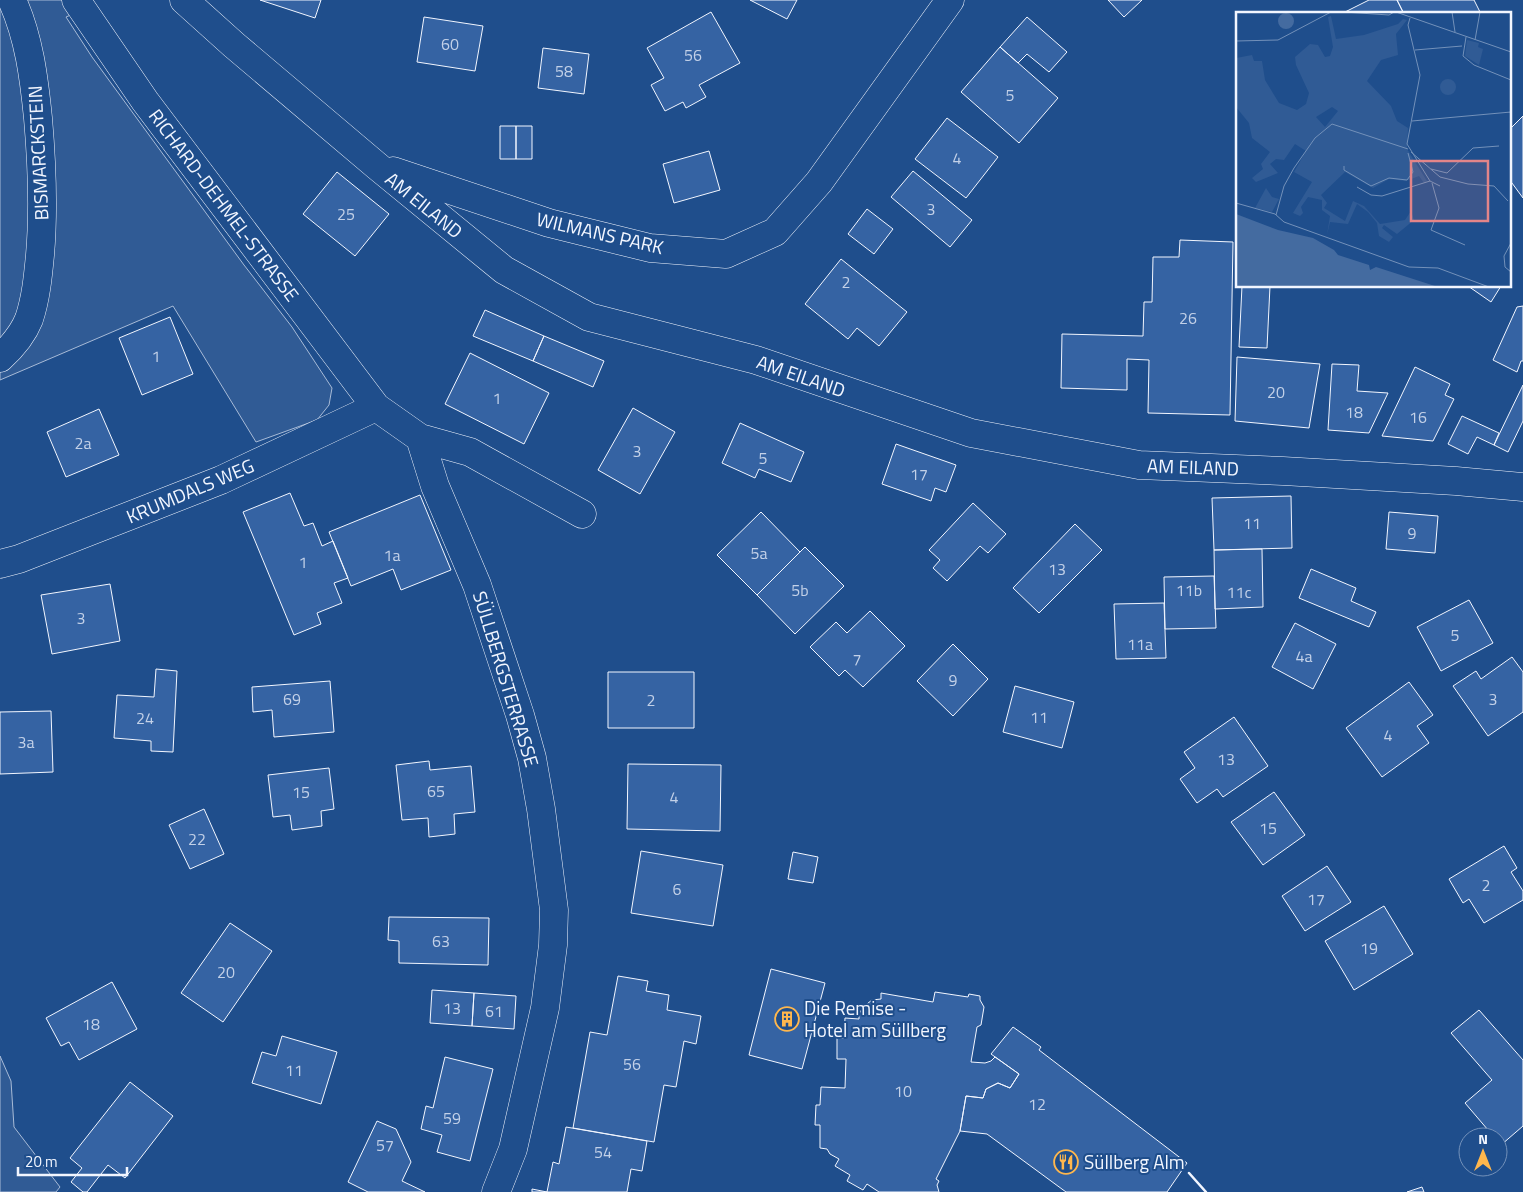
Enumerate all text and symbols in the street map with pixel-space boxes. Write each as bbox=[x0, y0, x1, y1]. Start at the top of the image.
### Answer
inset map bbox=[1236, 12, 1510, 288]
house number: 60 bbox=[441, 32, 459, 56]
house number: 56 bbox=[684, 43, 702, 67]
house number: 58 bbox=[555, 59, 573, 83]
house number: 5 bbox=[1006, 83, 1015, 107]
street label: BISMARCKSTEIN bbox=[19, 85, 56, 221]
street label: RICHARD-DEHMEL-STRASSE bbox=[142, 102, 307, 307]
house number: 4 bbox=[953, 146, 962, 170]
street label: AM EILAND bbox=[379, 164, 469, 245]
house number: 3 bbox=[927, 197, 935, 221]
house number: 25 bbox=[337, 202, 355, 226]
street label: WILMANS PARK bbox=[534, 204, 667, 261]
house number: 2 bbox=[842, 270, 850, 294]
house number: 26 bbox=[1179, 306, 1197, 330]
house number: 1 bbox=[152, 344, 160, 368]
street label: AM EILAND bbox=[753, 347, 849, 404]
house number: 20 bbox=[1267, 380, 1285, 404]
house number: 1 bbox=[493, 386, 501, 410]
house number: 18 bbox=[1345, 400, 1363, 424]
house number: 16 bbox=[1409, 405, 1427, 429]
house number: 2a bbox=[75, 431, 91, 455]
house number: 3 bbox=[633, 439, 641, 463]
house number: 5 bbox=[759, 446, 768, 470]
street label: AM EILAND bbox=[1146, 450, 1240, 483]
street label: KRUMDALS WEG bbox=[121, 451, 258, 531]
house number: 17 bbox=[910, 462, 928, 486]
house number: 11 bbox=[1243, 511, 1261, 535]
house number: 9 bbox=[1408, 521, 1417, 545]
house number: 5a bbox=[751, 541, 767, 565]
house number: 1a bbox=[384, 543, 400, 567]
house number: 1 bbox=[299, 550, 307, 574]
house number: 13 bbox=[1048, 557, 1066, 581]
house number: 5b bbox=[791, 578, 809, 602]
house number: 11b bbox=[1176, 578, 1202, 602]
house number: 11c bbox=[1227, 580, 1251, 604]
street label: SÜLLBERGSTERRASSE bbox=[466, 587, 547, 770]
house number: 3 bbox=[77, 606, 85, 630]
house number: 5 bbox=[1451, 623, 1460, 647]
house number: 11a bbox=[1127, 632, 1153, 656]
house number: 4a bbox=[1296, 644, 1312, 668]
house number: 7 bbox=[853, 647, 861, 671]
house number: 9 bbox=[949, 668, 958, 692]
house number: 69 bbox=[283, 687, 301, 711]
house number: 3 bbox=[1489, 687, 1497, 711]
house number: 2 bbox=[647, 688, 655, 712]
house number: 11 bbox=[1030, 705, 1048, 729]
house number: 24 bbox=[136, 706, 154, 730]
house number: 4 bbox=[1384, 723, 1393, 747]
house number: 3a bbox=[18, 730, 34, 754]
house number: 13 bbox=[1217, 747, 1235, 771]
house number: 65 bbox=[427, 779, 445, 803]
house number: 15 bbox=[292, 780, 310, 804]
house number: 4 bbox=[670, 785, 679, 809]
house number: 15 bbox=[1259, 816, 1277, 840]
house number: 22 bbox=[188, 827, 206, 851]
house number: 2 bbox=[1482, 873, 1490, 897]
house number: 6 bbox=[673, 877, 682, 901]
house number: 17 bbox=[1307, 887, 1325, 911]
house number: 63 bbox=[432, 929, 450, 953]
house number: 19 bbox=[1360, 936, 1378, 960]
house number: 20 bbox=[217, 960, 235, 984]
place label: Die Remise - Hotel am Süllberg bbox=[804, 993, 946, 1044]
house number: 13 bbox=[443, 996, 461, 1020]
house number: 61 bbox=[485, 999, 503, 1023]
building icon: Die Remise - Hotel am Süllberg bbox=[774, 1006, 800, 1032]
house number: 18 bbox=[82, 1012, 100, 1036]
house number: 56 bbox=[623, 1052, 641, 1076]
house number: 11 bbox=[285, 1058, 303, 1082]
house number: 10 bbox=[894, 1079, 912, 1103]
house number: 12 bbox=[1028, 1092, 1046, 1116]
house number: 59 bbox=[443, 1106, 461, 1130]
north arrow bbox=[1458, 1127, 1508, 1177]
text: N bbox=[1478, 1128, 1488, 1149]
house number: 57 bbox=[376, 1133, 394, 1157]
house number: 54 bbox=[594, 1140, 612, 1164]
scale bar bbox=[18, 1144, 126, 1176]
place label: Süllberg Alm bbox=[1084, 1147, 1185, 1176]
restaurant icon: Süllberg Alm bbox=[1053, 1149, 1079, 1175]
text: 20 m bbox=[25, 1150, 58, 1173]

